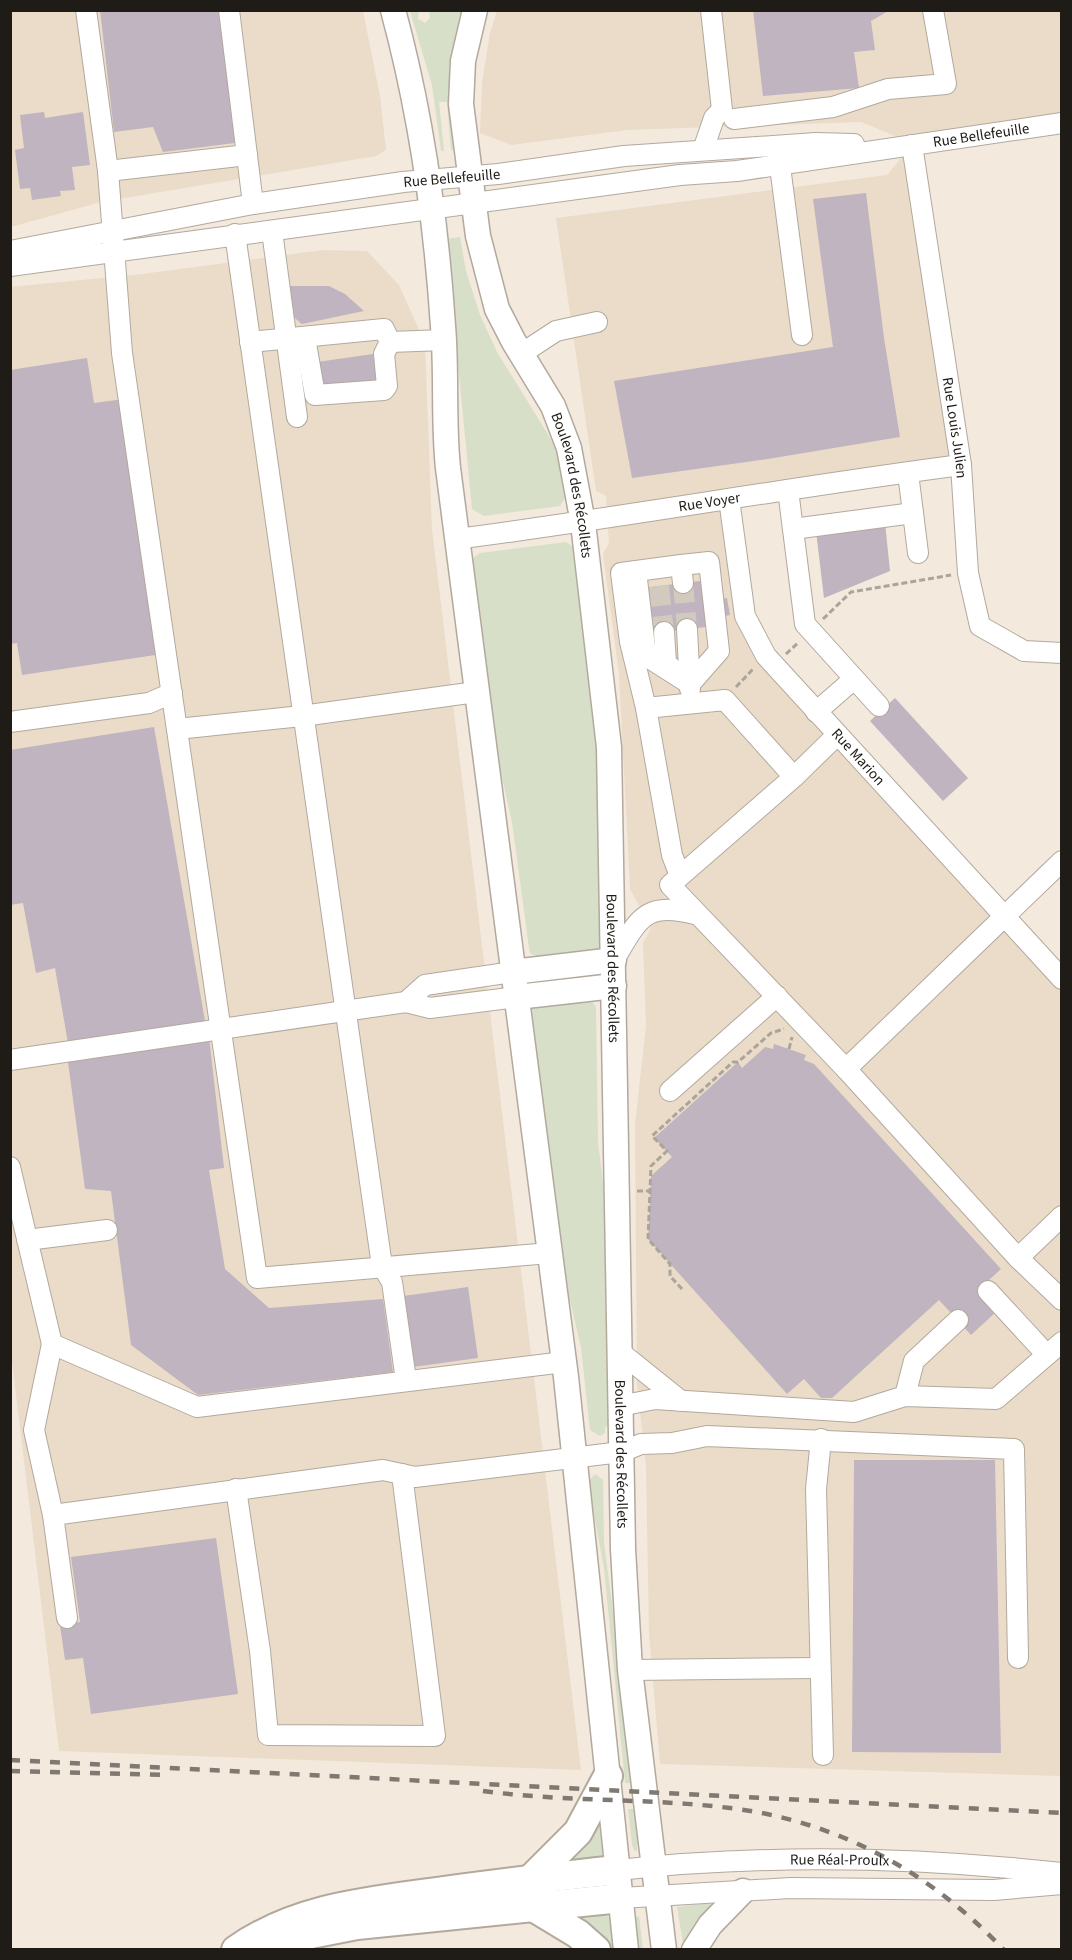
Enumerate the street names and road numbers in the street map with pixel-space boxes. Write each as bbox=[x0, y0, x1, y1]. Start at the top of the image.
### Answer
street label: Rue Bellefeuille bbox=[932, 118, 1031, 153]
street label: Rue Bellefeuille bbox=[402, 164, 501, 193]
street label: Rue Louis Julien bbox=[937, 376, 972, 479]
street label: Boulevard des Récollets bbox=[545, 409, 597, 559]
street label: Rue Voyer bbox=[677, 487, 743, 518]
street label: Rue Marion bbox=[826, 724, 890, 790]
street label: Boulevard des Récollets bbox=[601, 894, 624, 1043]
street label: Boulevard des Récollets bbox=[609, 1379, 633, 1529]
street label: Rue Réal-Proulx bbox=[790, 1849, 890, 1872]

